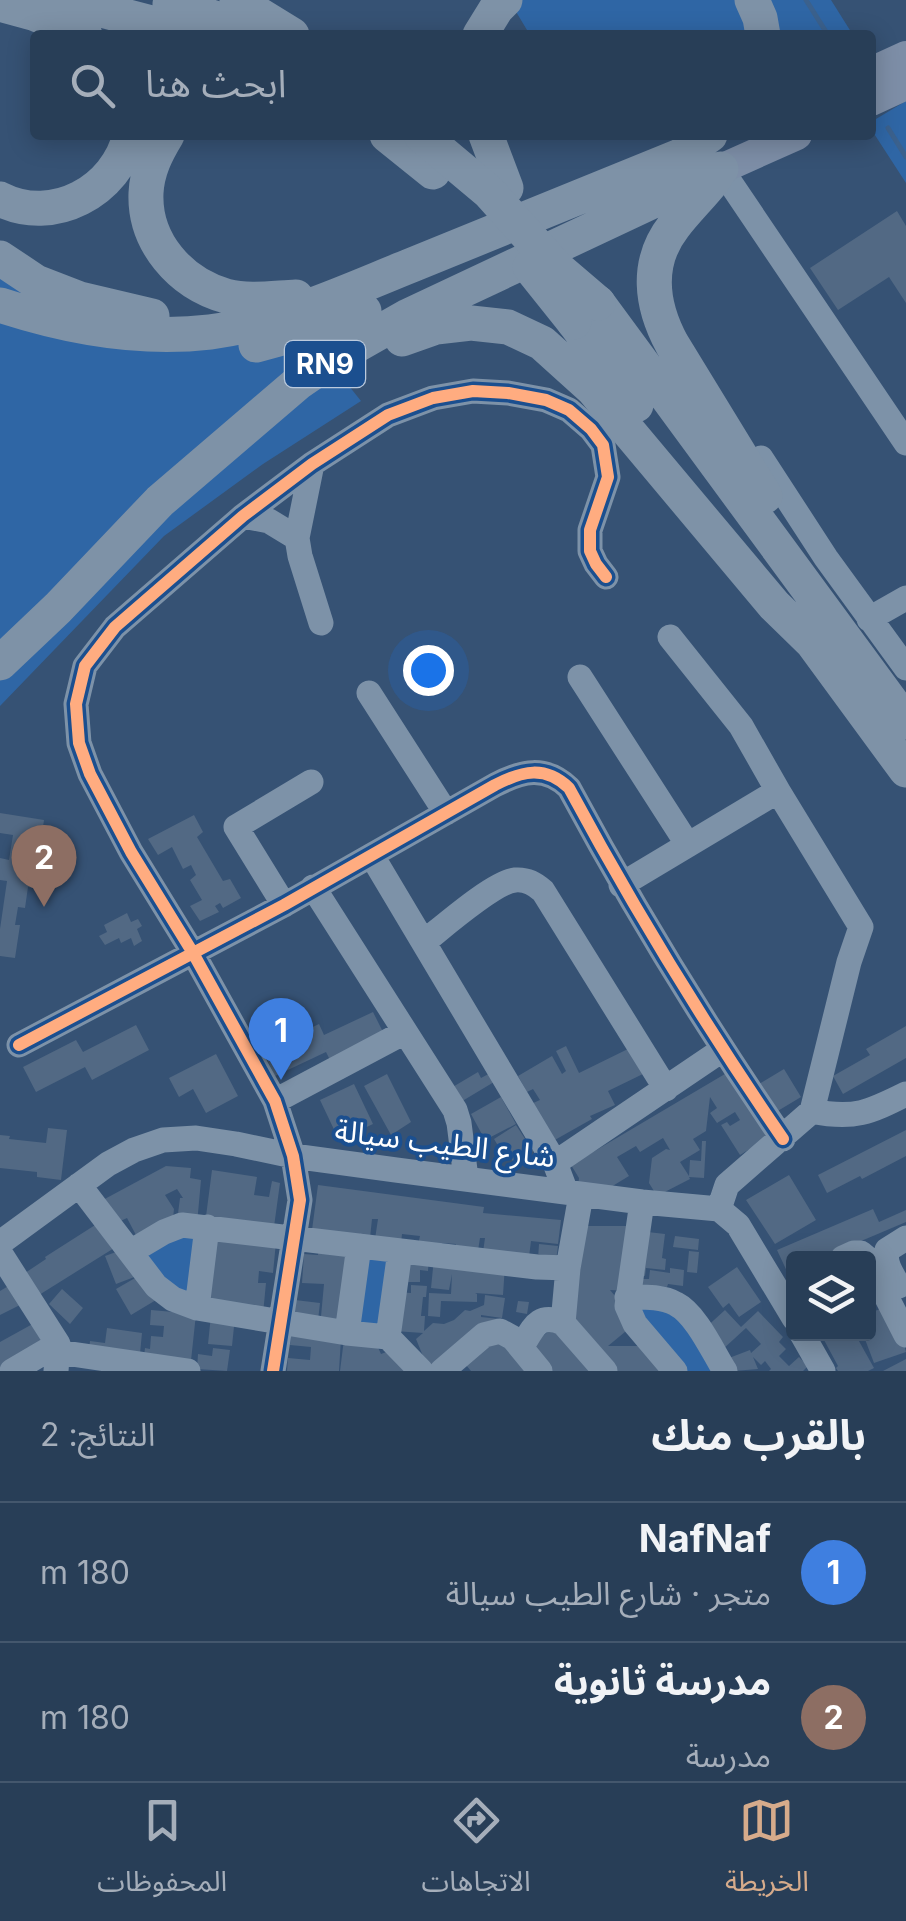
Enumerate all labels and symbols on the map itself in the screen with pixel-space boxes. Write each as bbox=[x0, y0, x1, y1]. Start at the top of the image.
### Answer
road number: RN9 bbox=[285, 341, 365, 387]
your location bbox=[403, 645, 454, 696]
pin: 2 bbox=[12, 824, 76, 907]
pin: 1 bbox=[248, 998, 314, 1080]
street label: شارع الطيب سيالة bbox=[332, 1112, 557, 1179]

